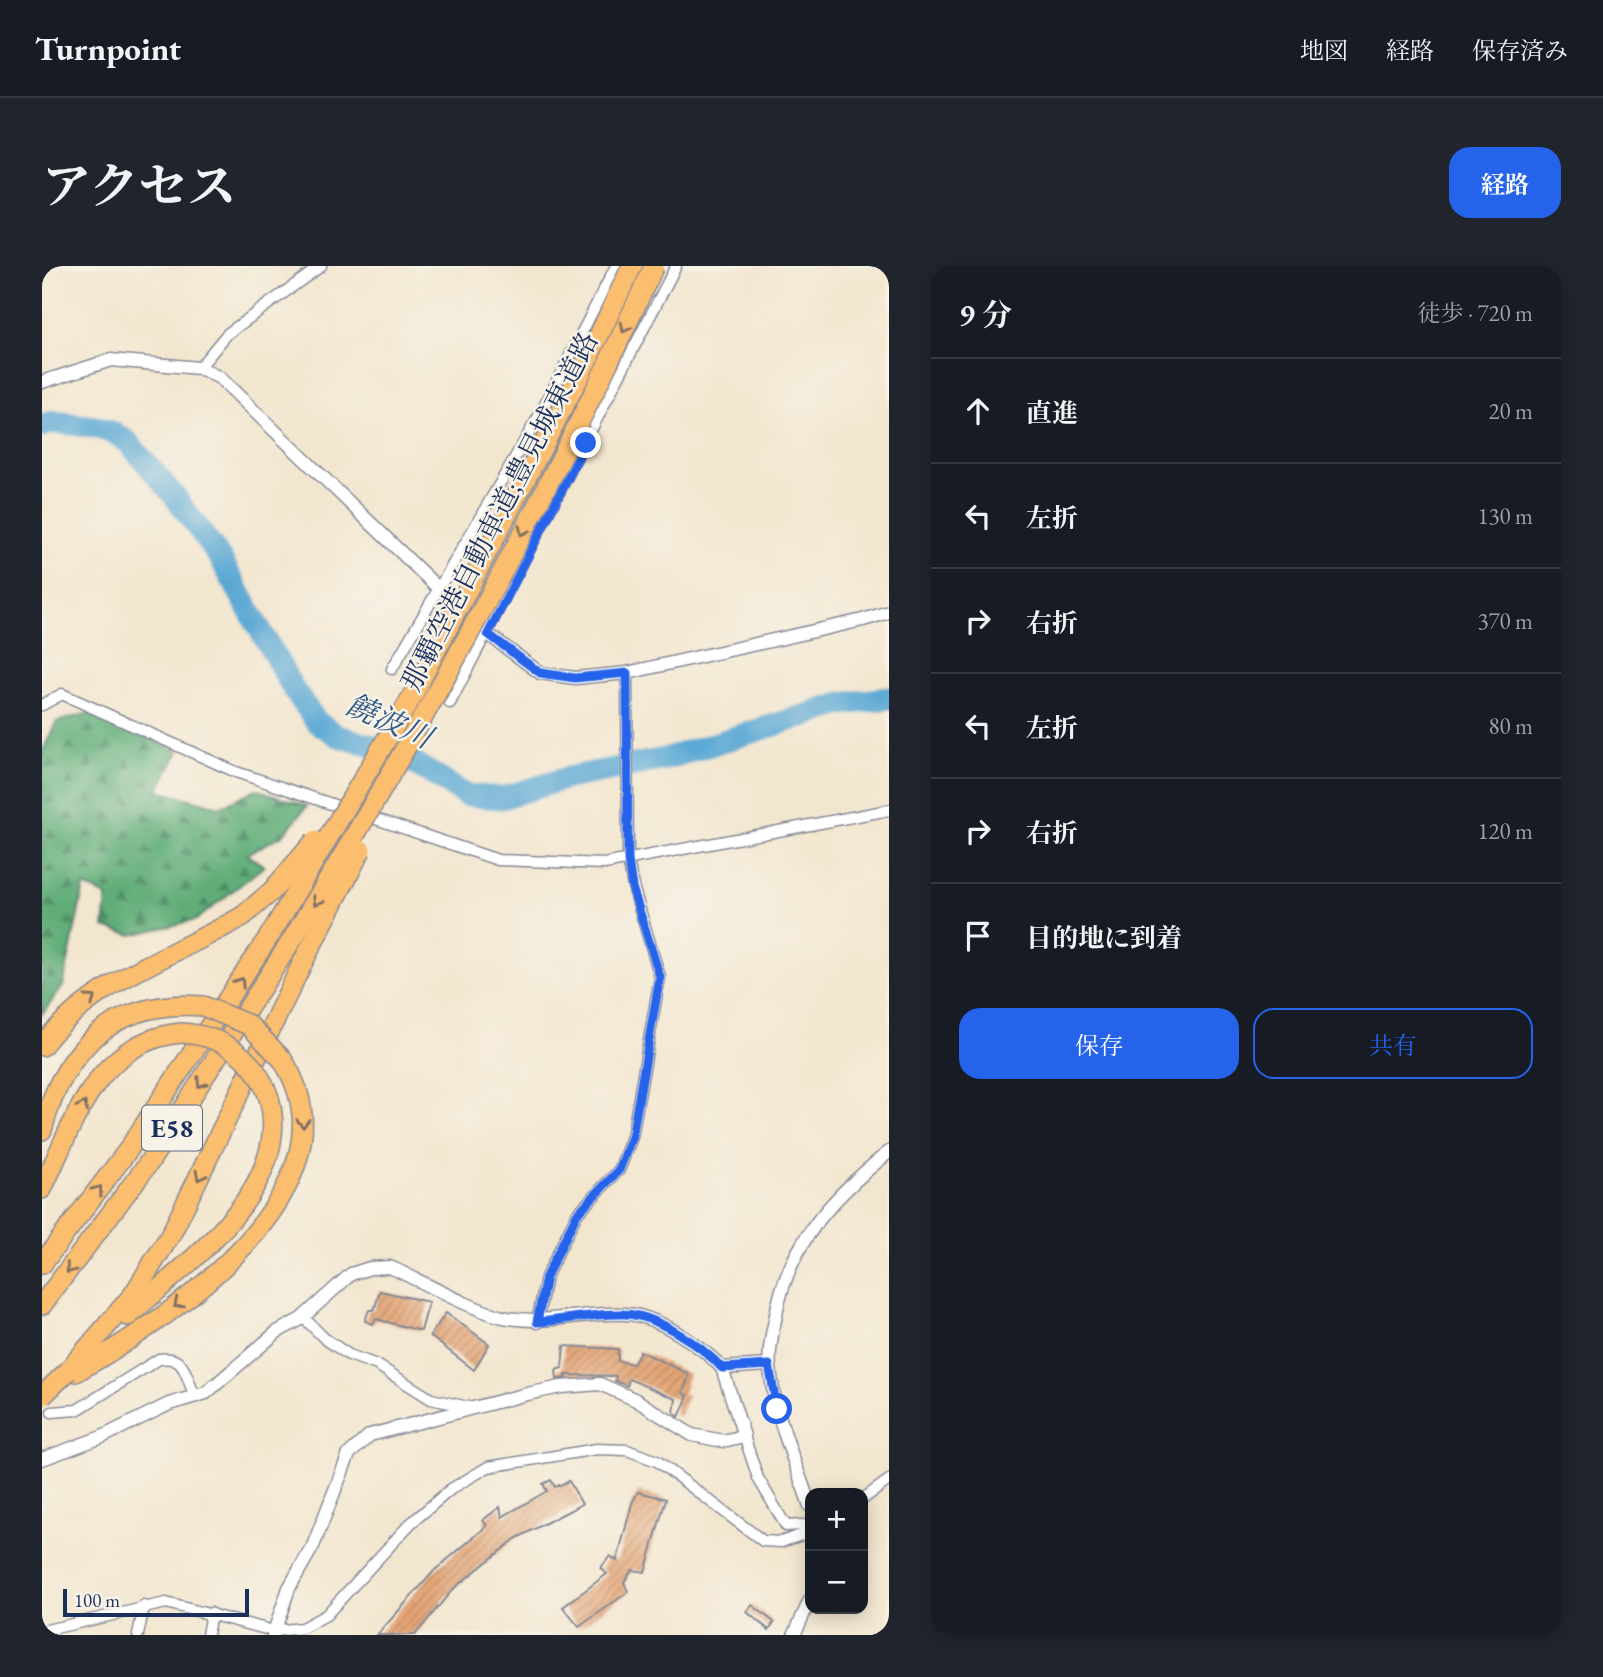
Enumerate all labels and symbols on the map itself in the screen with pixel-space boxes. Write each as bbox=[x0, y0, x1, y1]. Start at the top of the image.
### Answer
one-way arrow bbox=[620, 321, 634, 333]
street label: 那覇空港自動車道;豊見城東道路 bbox=[393, 325, 605, 697]
route end bbox=[570, 427, 601, 458]
one-way arrow bbox=[517, 524, 531, 536]
water label: 饒波川 bbox=[340, 684, 441, 758]
one-way arrow bbox=[312, 893, 325, 906]
one-way arrow bbox=[232, 976, 245, 989]
one-way arrow bbox=[83, 995, 96, 1007]
one-way arrow bbox=[197, 1075, 209, 1088]
one-way arrow bbox=[74, 1101, 88, 1113]
road number: E58 bbox=[142, 1106, 202, 1150]
one-way arrow bbox=[295, 1118, 310, 1129]
one-way arrow bbox=[195, 1169, 209, 1181]
one-way arrow bbox=[90, 1185, 103, 1198]
one-way arrow bbox=[65, 1261, 78, 1274]
one-way arrow bbox=[174, 1296, 187, 1308]
route start bbox=[761, 1393, 792, 1424]
scale bar bbox=[63, 1586, 248, 1618]

